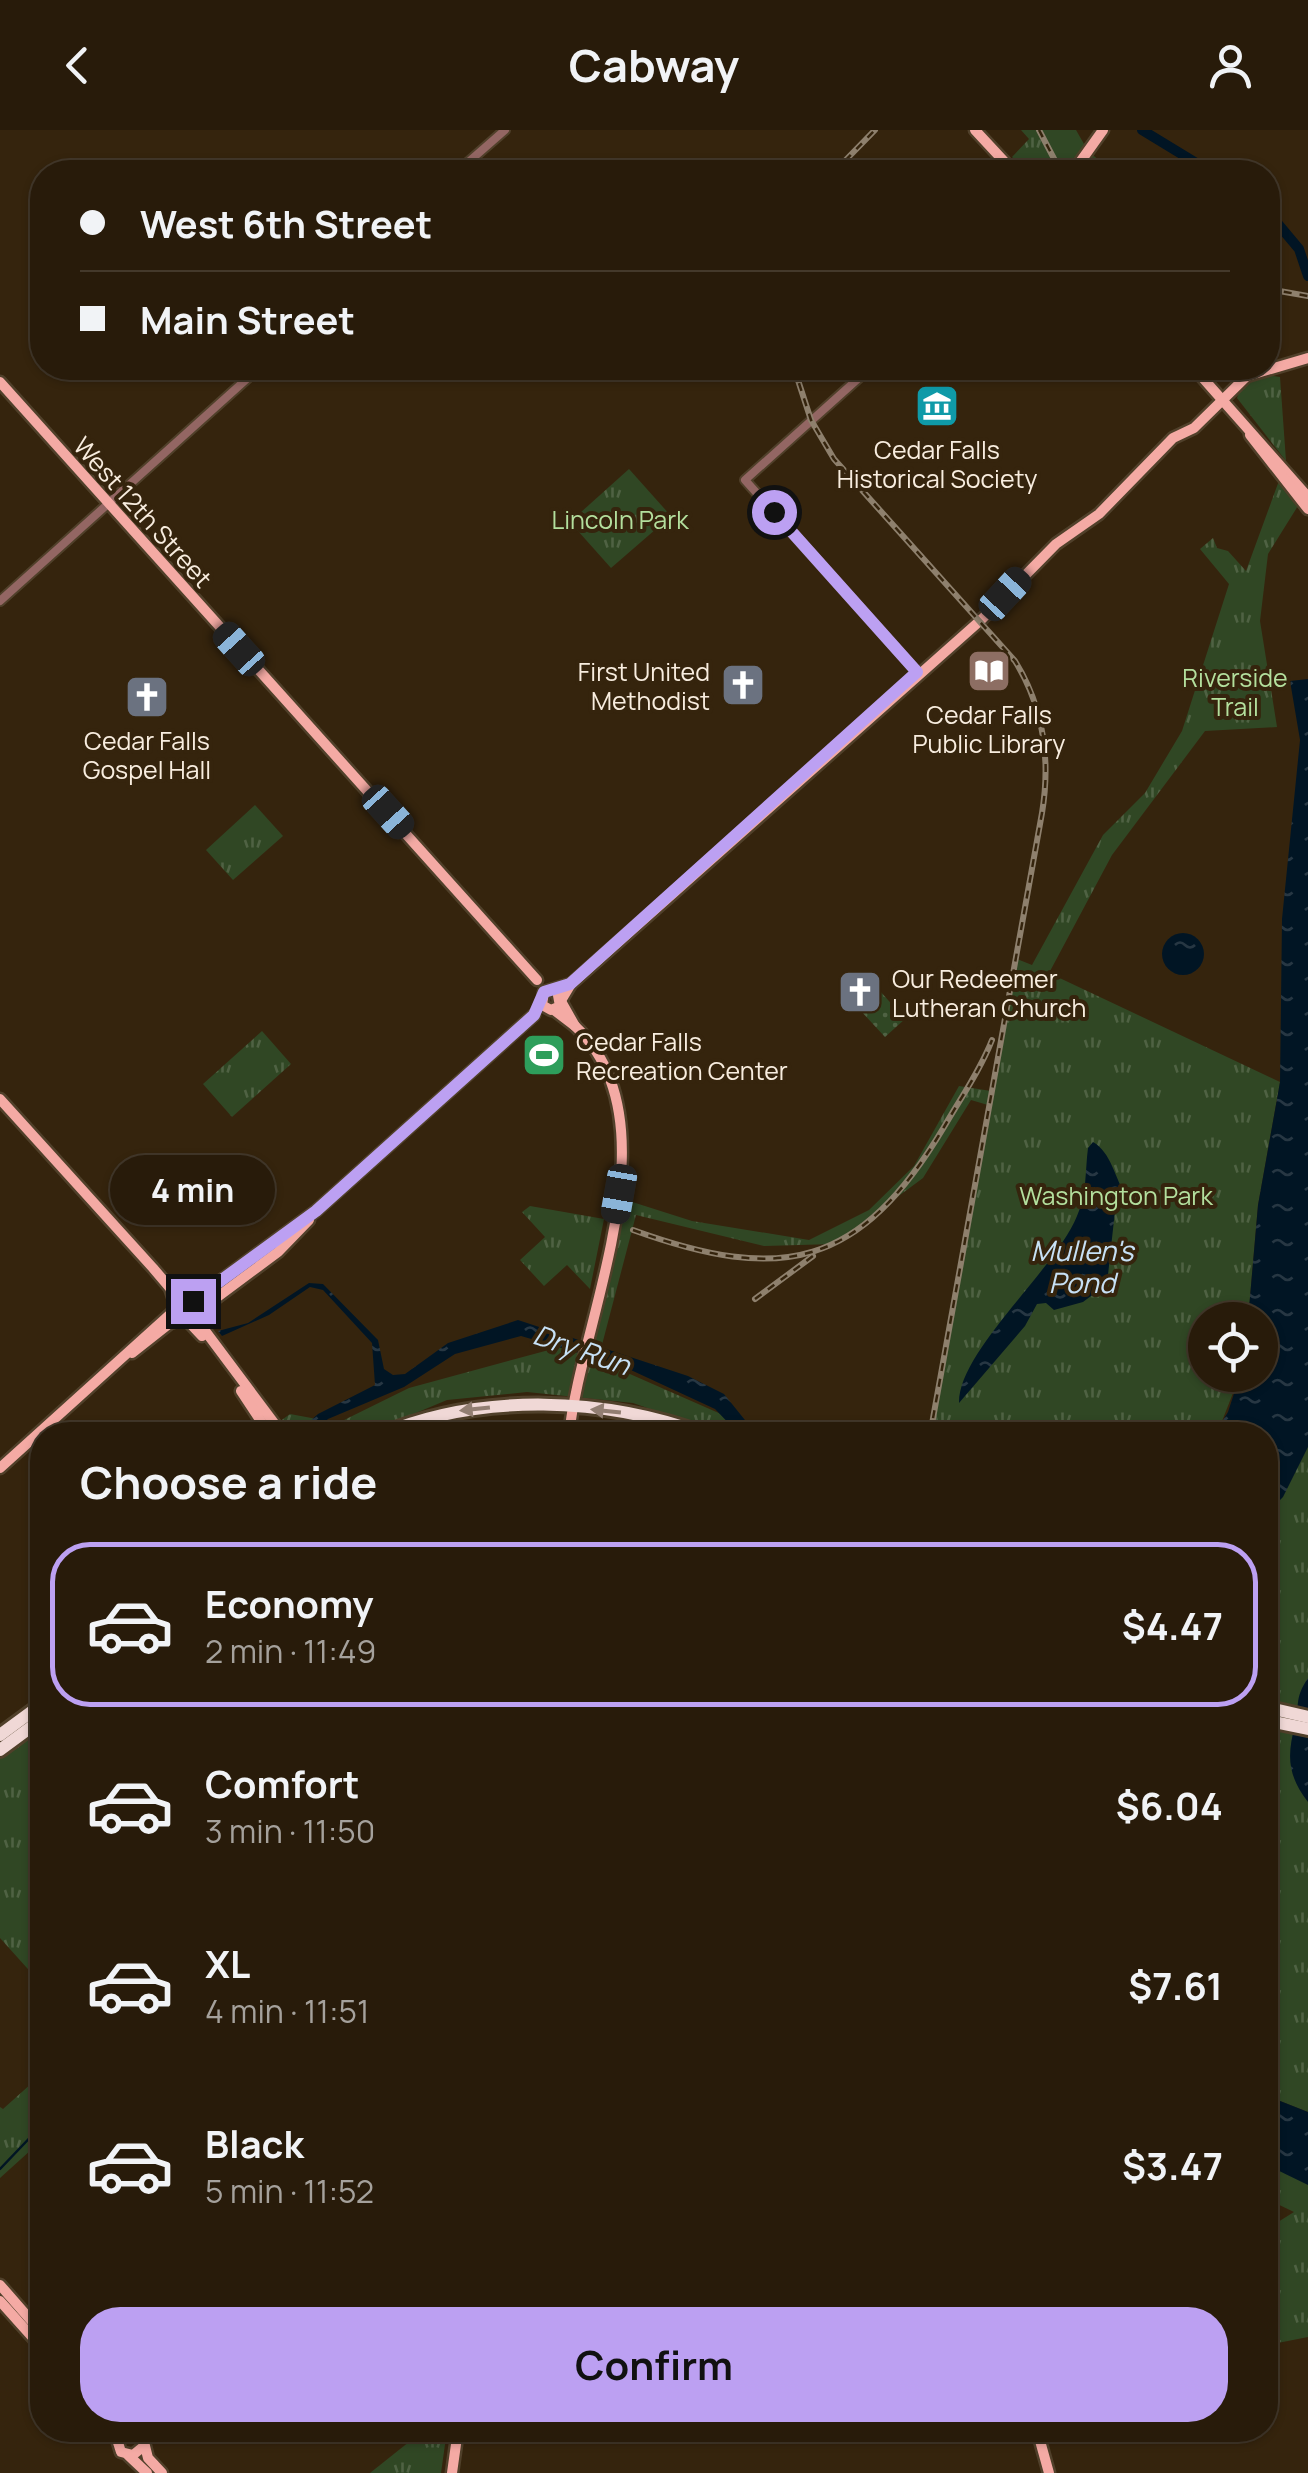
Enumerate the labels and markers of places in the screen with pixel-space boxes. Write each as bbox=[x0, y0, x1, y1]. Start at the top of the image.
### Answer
museum icon: Cedar Falls Historical Society bbox=[914, 383, 960, 429]
place label: Cedar Falls Historical Society bbox=[837, 432, 1037, 496]
library icon: Cedar Falls Public Library bbox=[966, 648, 1012, 694]
place label: First United Methodist bbox=[578, 654, 710, 718]
church icon: First United Methodist bbox=[720, 662, 766, 708]
church icon: Cedar Falls Gospel Hall bbox=[124, 674, 170, 720]
place label: Cedar Falls Public Library bbox=[912, 697, 1066, 761]
place label: Cedar Falls Gospel Hall bbox=[83, 723, 211, 787]
place label: Our Redeemer Lutheran Church bbox=[892, 961, 1086, 1025]
church icon: Our Redeemer Lutheran Church bbox=[837, 969, 883, 1015]
place label: Cedar Falls Recreation Center bbox=[576, 1024, 788, 1088]
sports icon: Cedar Falls Recreation Center bbox=[521, 1032, 567, 1078]

